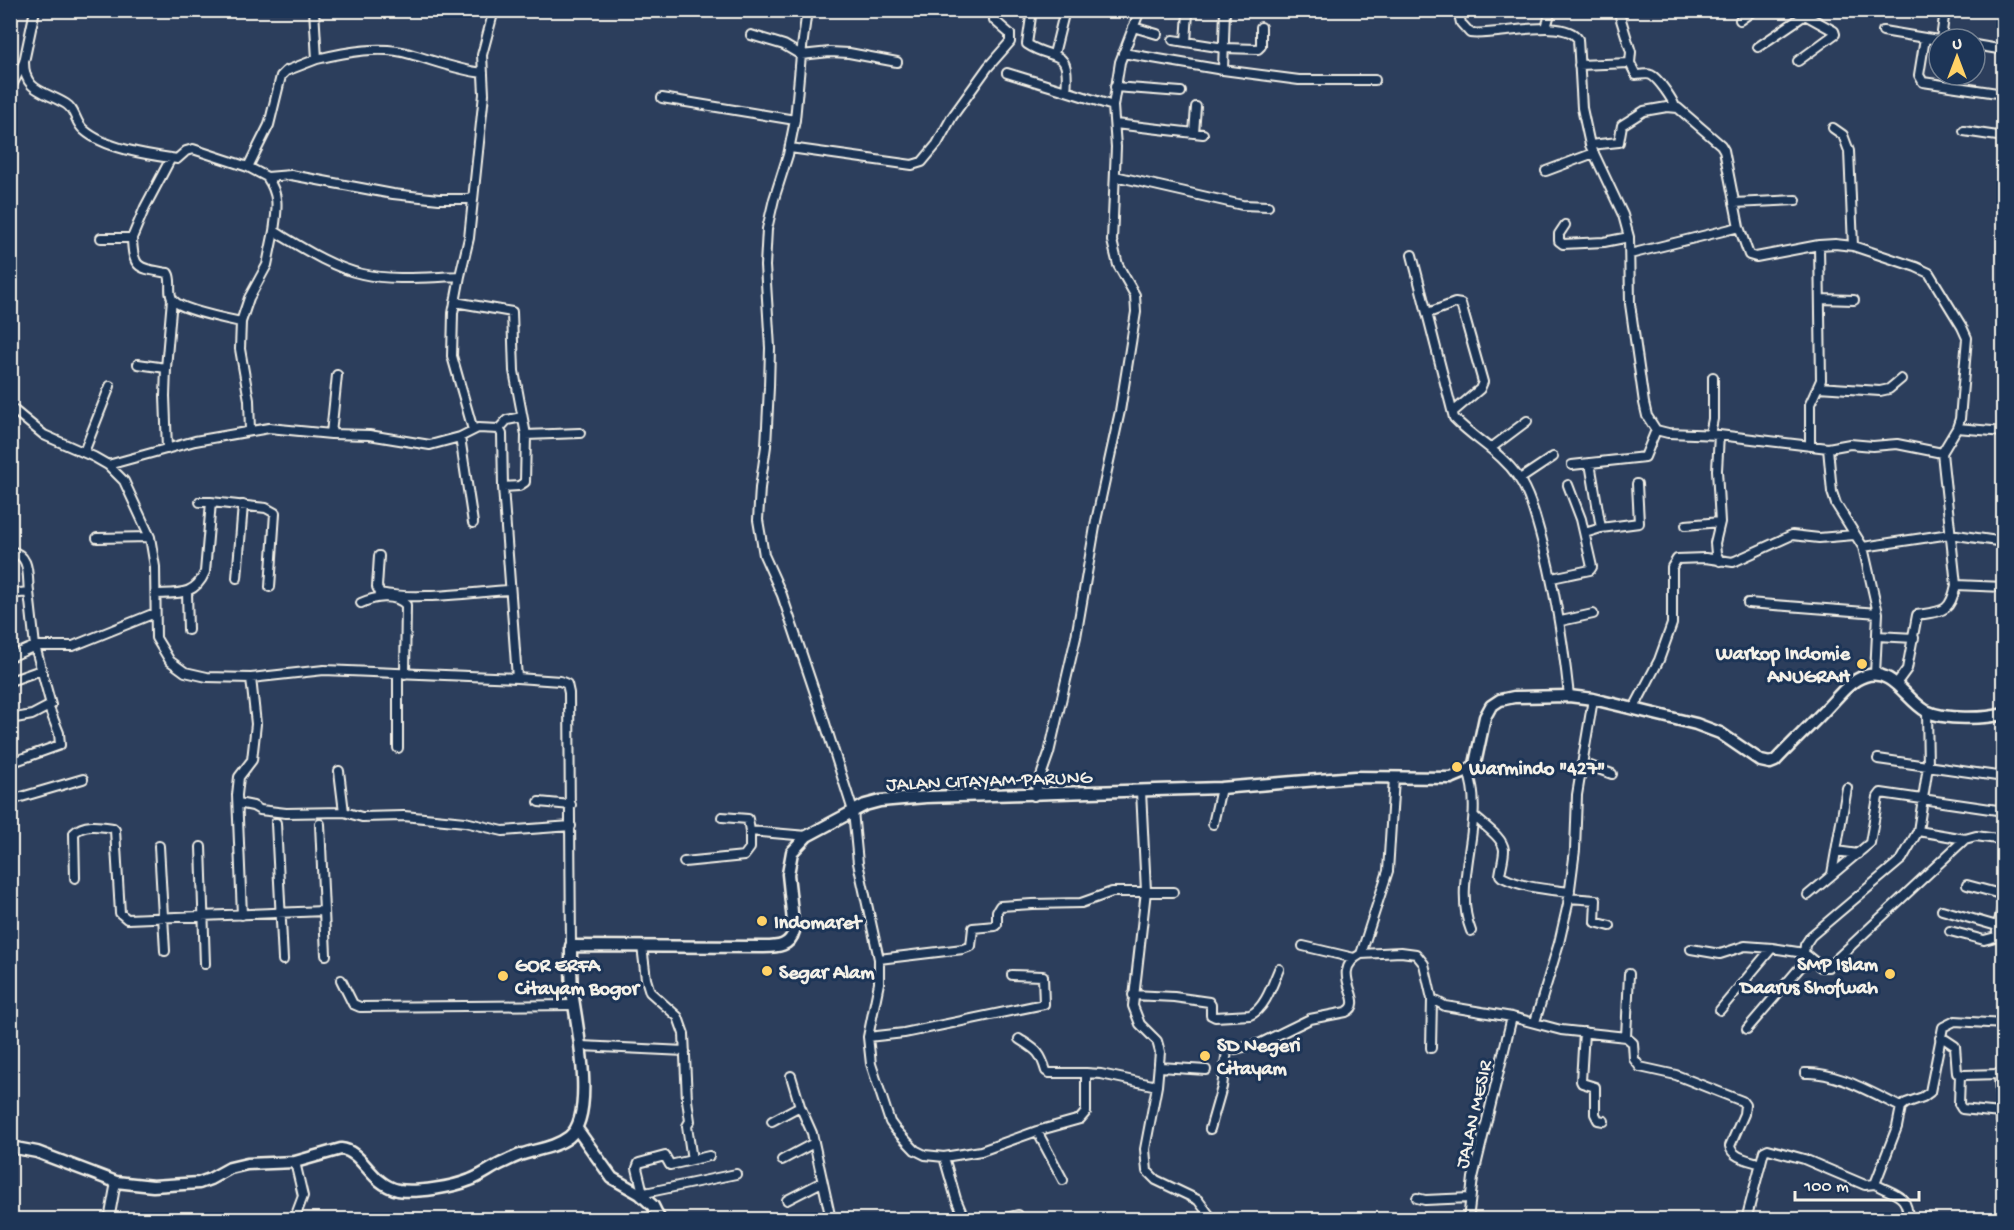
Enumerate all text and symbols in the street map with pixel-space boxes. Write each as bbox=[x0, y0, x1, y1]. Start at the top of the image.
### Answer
north arrow bbox=[1927, 27, 1987, 87]
text: U bbox=[1952, 36, 1962, 55]
place label: Warkop Indomie ANUGRAH bbox=[1715, 644, 1851, 690]
marker: Warkop Indomie ANUGRAH bbox=[1855, 657, 1869, 671]
place label: Warmindo "427" bbox=[1468, 759, 1605, 782]
marker: Warmindo "427" bbox=[1450, 760, 1464, 774]
street label: JALAN CITAYAM-PARUNG bbox=[886, 767, 1094, 798]
place label: Indomaret bbox=[774, 913, 863, 936]
marker: Indomaret bbox=[755, 914, 769, 928]
place label: SMP Islam Daarus Shofwah bbox=[1738, 955, 1879, 1001]
place label: GOR ERFA Citayam Bogor bbox=[514, 956, 641, 1002]
place label: Segar Alam bbox=[779, 963, 875, 986]
marker: Segar Alam bbox=[760, 964, 774, 978]
marker: SMP Islam Daarus Shofwah bbox=[1883, 967, 1897, 981]
marker: GOR ERFA Citayam Bogor bbox=[496, 969, 510, 983]
place label: SD Negeri Citayam bbox=[1216, 1036, 1301, 1082]
marker: SD Negeri Citayam bbox=[1198, 1049, 1212, 1063]
street label: JALAN MESIR bbox=[1452, 1057, 1499, 1171]
scale bar bbox=[1795, 1164, 1920, 1202]
text: 100 m bbox=[1803, 1177, 1849, 1198]

